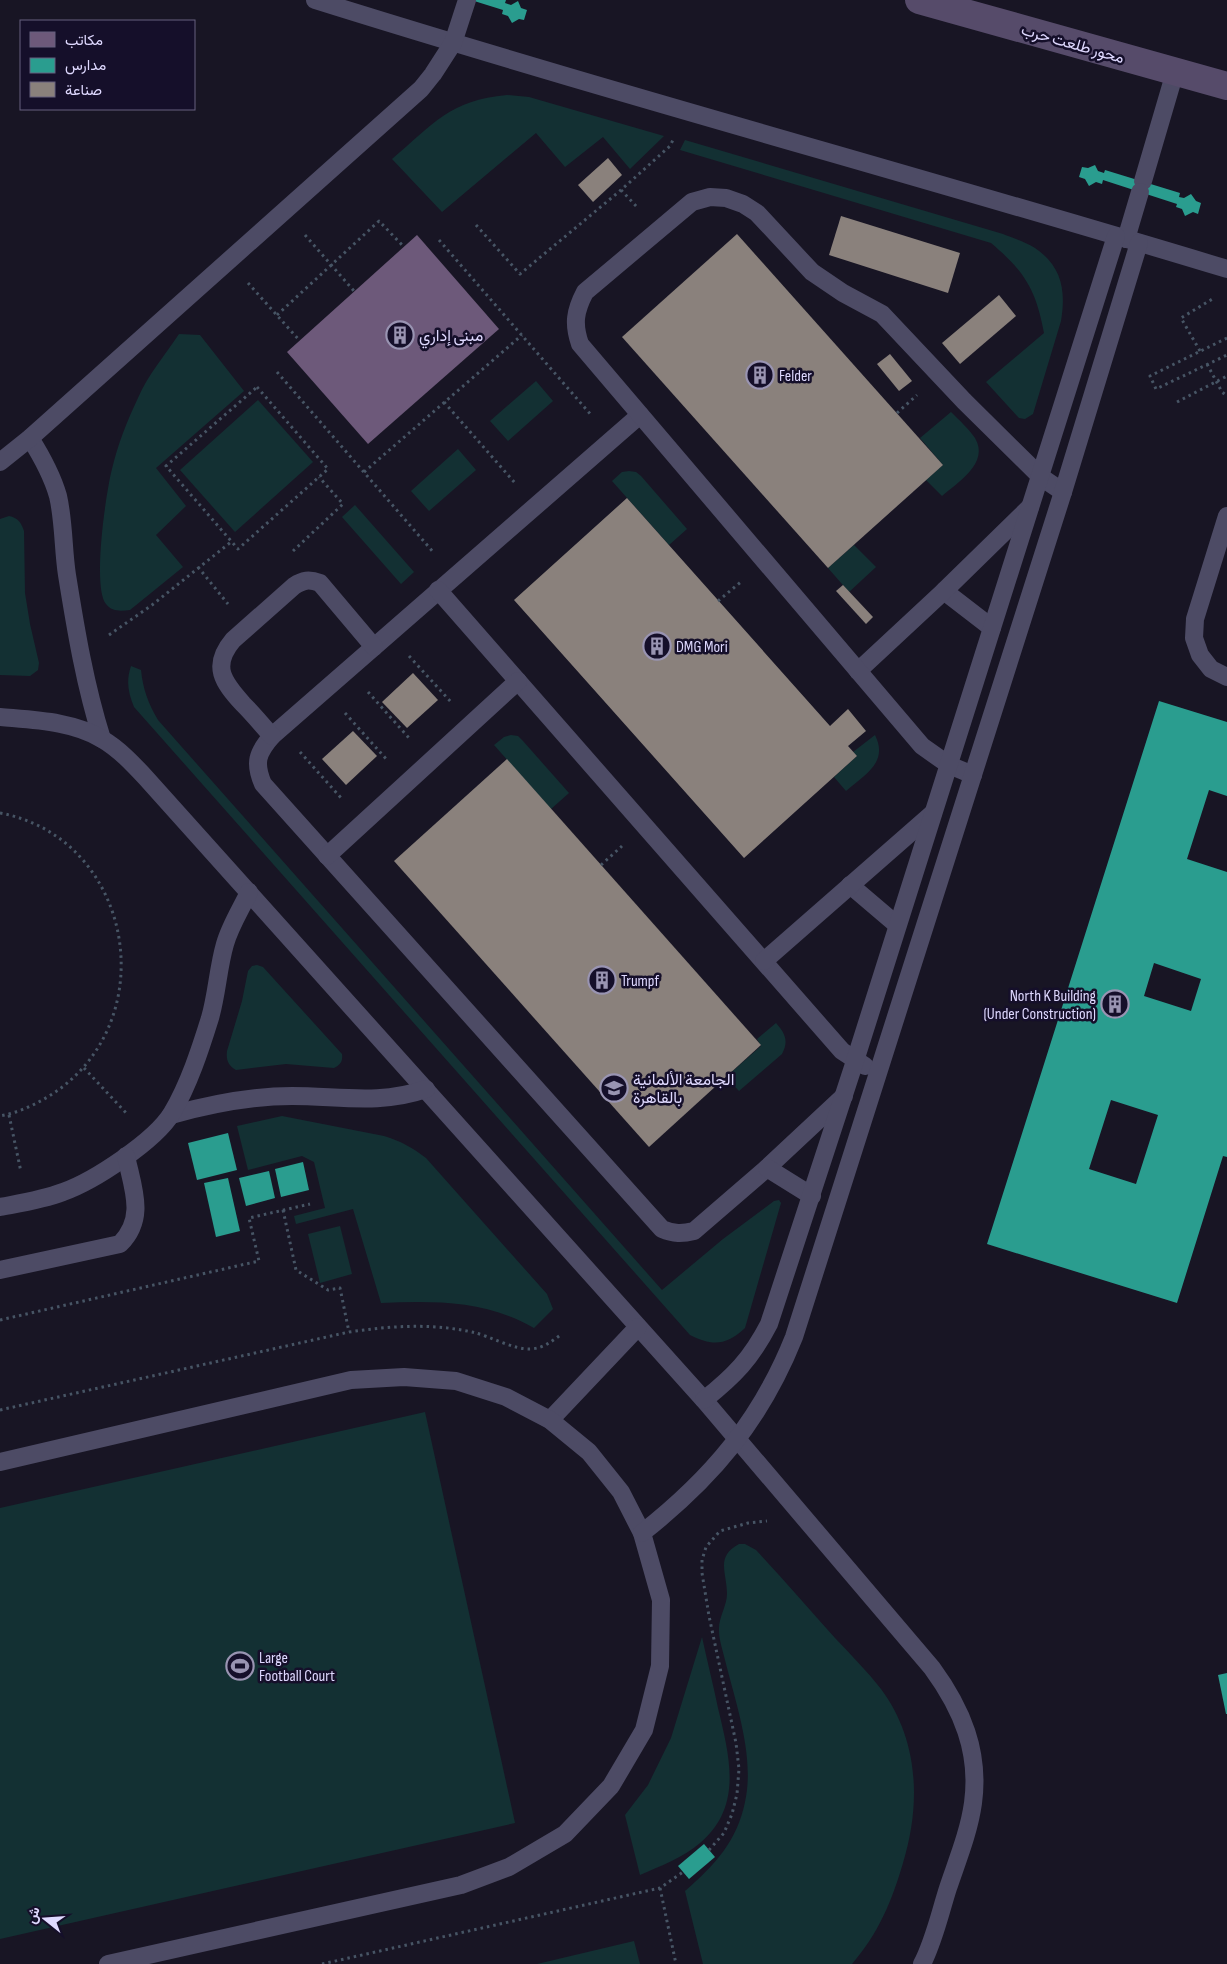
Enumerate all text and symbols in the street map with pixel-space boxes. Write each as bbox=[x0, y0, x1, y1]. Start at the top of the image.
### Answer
legend bbox=[20, 20, 195, 110]
street label: محور طلعت حرب bbox=[1019, 21, 1126, 68]
text: مكاتب bbox=[65, 31, 103, 50]
text: مدارس bbox=[65, 56, 106, 75]
text: صناعة bbox=[65, 81, 102, 100]
building icon: مبنى إداري bbox=[385, 320, 415, 350]
place label: مبنى إداري bbox=[419, 327, 483, 349]
building icon: Felder bbox=[745, 360, 775, 390]
place label: Felder bbox=[779, 367, 812, 386]
building icon: DMG Mori bbox=[642, 631, 672, 661]
place label: DMG Mori bbox=[676, 638, 728, 657]
building icon: Trumpf bbox=[587, 965, 617, 995]
place label: Trumpf bbox=[621, 972, 659, 991]
place label: North K Building (Under Construction) bbox=[983, 987, 1096, 1024]
building icon: North K Building (Under Construction) bbox=[1100, 989, 1130, 1019]
place label: الجامعة الألمانية بالقاهرة bbox=[633, 1071, 734, 1108]
school or university icon: الجامعة الألمانية بالقاهرة bbox=[599, 1073, 629, 1103]
place label: Large Football Court bbox=[259, 1649, 335, 1686]
sports icon: Large Football Court bbox=[225, 1651, 255, 1681]
north arrow bbox=[20, 1894, 70, 1944]
text: ش bbox=[22, 1905, 44, 1926]

